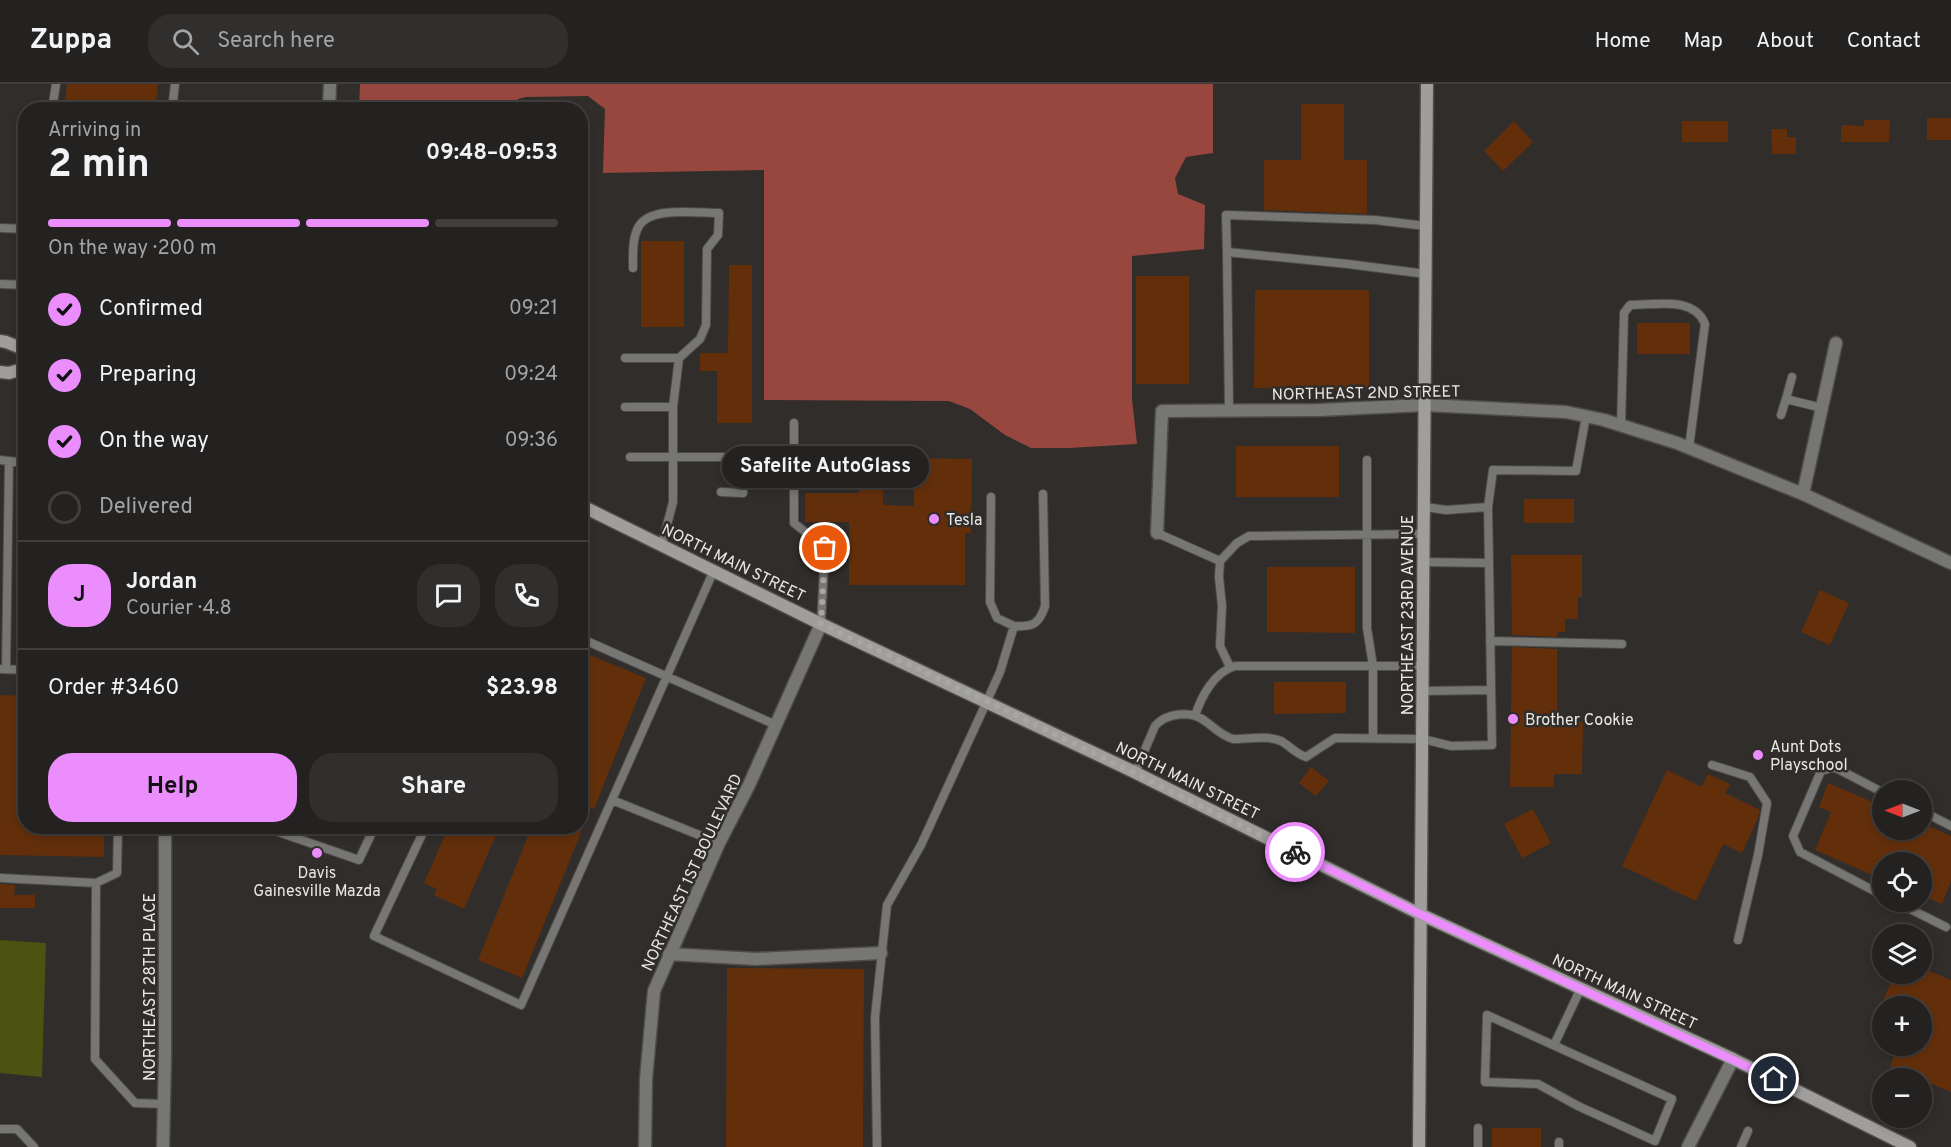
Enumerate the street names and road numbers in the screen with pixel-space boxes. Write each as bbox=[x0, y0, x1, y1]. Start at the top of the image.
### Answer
street label: NORTHEAST 2ND STREET bbox=[1271, 382, 1461, 406]
street label: NORTHEAST 23RD AVENUE bbox=[1399, 515, 1419, 715]
street label: NORTH MAIN STREET bbox=[658, 520, 808, 607]
street label: NORTH MAIN STREET bbox=[1112, 738, 1262, 825]
street label: NORTHEAST 1ST BOULEVARD bbox=[638, 771, 747, 975]
street label: NORTHEAST 28TH PLACE bbox=[141, 893, 161, 1081]
street label: NORTH MAIN STREET bbox=[1549, 950, 1700, 1035]

